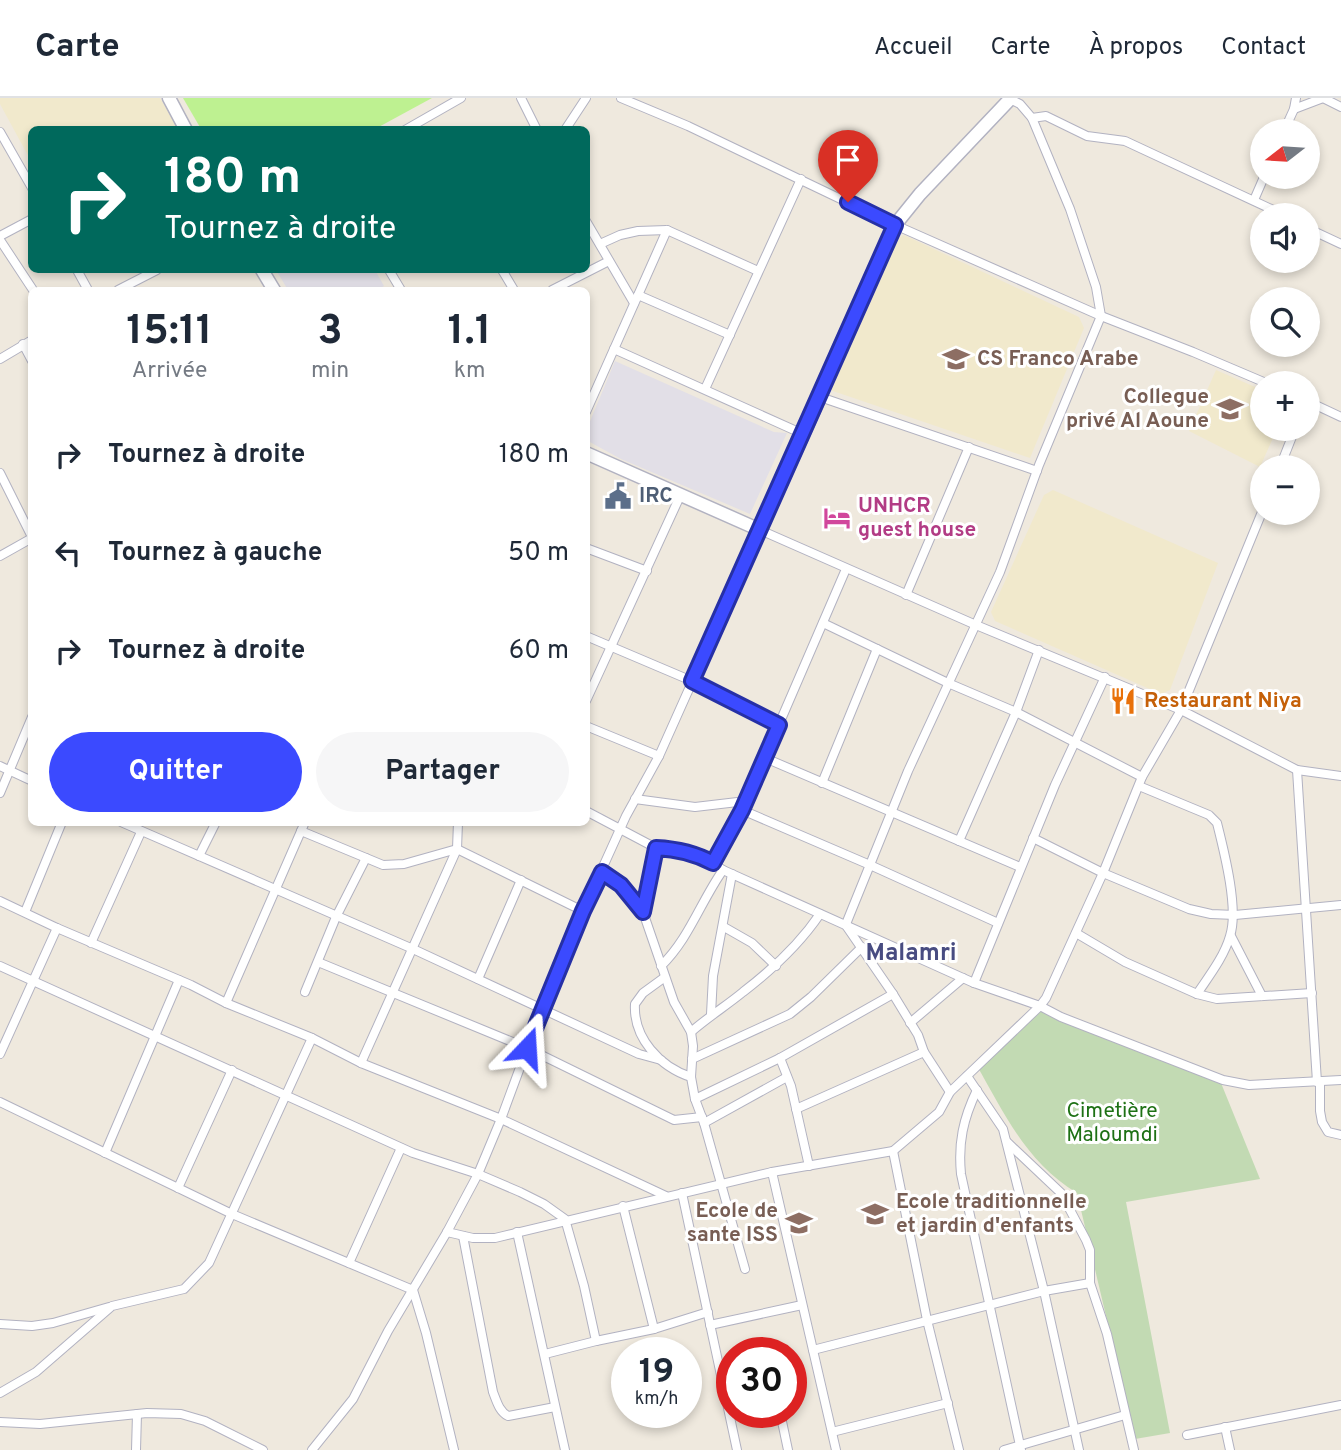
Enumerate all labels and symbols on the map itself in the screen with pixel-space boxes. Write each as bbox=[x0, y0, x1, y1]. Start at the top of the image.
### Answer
north arrow bbox=[1250, 119, 1320, 189]
pin bbox=[818, 130, 878, 202]
school or university icon: CS Franco Arabe bbox=[941, 344, 971, 374]
place label: CS Franco Arabe bbox=[977, 346, 1139, 373]
place label: Collegue privé Al Aoune bbox=[1066, 384, 1209, 435]
school or university icon: Collegue privé Al Aoune bbox=[1215, 394, 1245, 424]
public building icon: IRC bbox=[603, 481, 633, 511]
place label: IRC bbox=[639, 483, 673, 510]
place label: UNHCR guest house bbox=[858, 493, 976, 544]
hotel icon: UNHCR guest house bbox=[822, 503, 852, 533]
restaurant icon: Restaurant Niya bbox=[1108, 686, 1138, 716]
place label: Restaurant Niya bbox=[1144, 688, 1302, 715]
district label: Malamri bbox=[865, 939, 957, 969]
position arrow bbox=[490, 1011, 564, 1085]
park label: Cimetière Maloumdi bbox=[1066, 1098, 1158, 1149]
place label: Ecole traditionnelle et jardin d'enfants bbox=[896, 1189, 1087, 1240]
place label: Ecole de sante ISS bbox=[687, 1198, 778, 1249]
school or university icon: Ecole traditionnelle et jardin d'enfants bbox=[860, 1199, 890, 1229]
school or university icon: Ecole de sante ISS bbox=[784, 1208, 814, 1238]
speed limit sign: 30 bbox=[716, 1337, 807, 1428]

